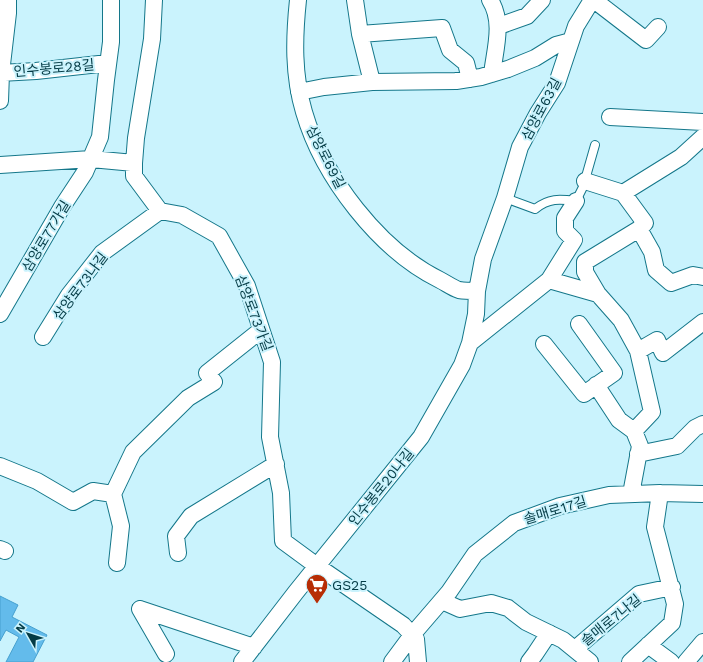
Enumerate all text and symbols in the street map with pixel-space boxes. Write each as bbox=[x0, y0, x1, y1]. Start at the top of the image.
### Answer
street label: 인수봉로28길 bbox=[13, 56, 95, 80]
street label: 삼양로63길 bbox=[518, 75, 564, 143]
street label: 삼양로69길 bbox=[303, 123, 349, 191]
street label: 삼양로77가길 bbox=[19, 198, 73, 274]
street label: 삼양로73나길 bbox=[49, 249, 111, 323]
street label: 삼양로73가길 bbox=[232, 273, 276, 353]
street label: 인수봉로20나길 bbox=[345, 445, 417, 529]
street label: 솔매로17길 bbox=[522, 493, 588, 527]
supermarket icon: GS25 bbox=[304, 572, 330, 605]
place label: GS25 bbox=[332, 577, 367, 593]
street label: 솔매로7나길 bbox=[578, 591, 644, 649]
north arrow bbox=[8, 614, 48, 654]
text: N bbox=[13, 621, 28, 635]

